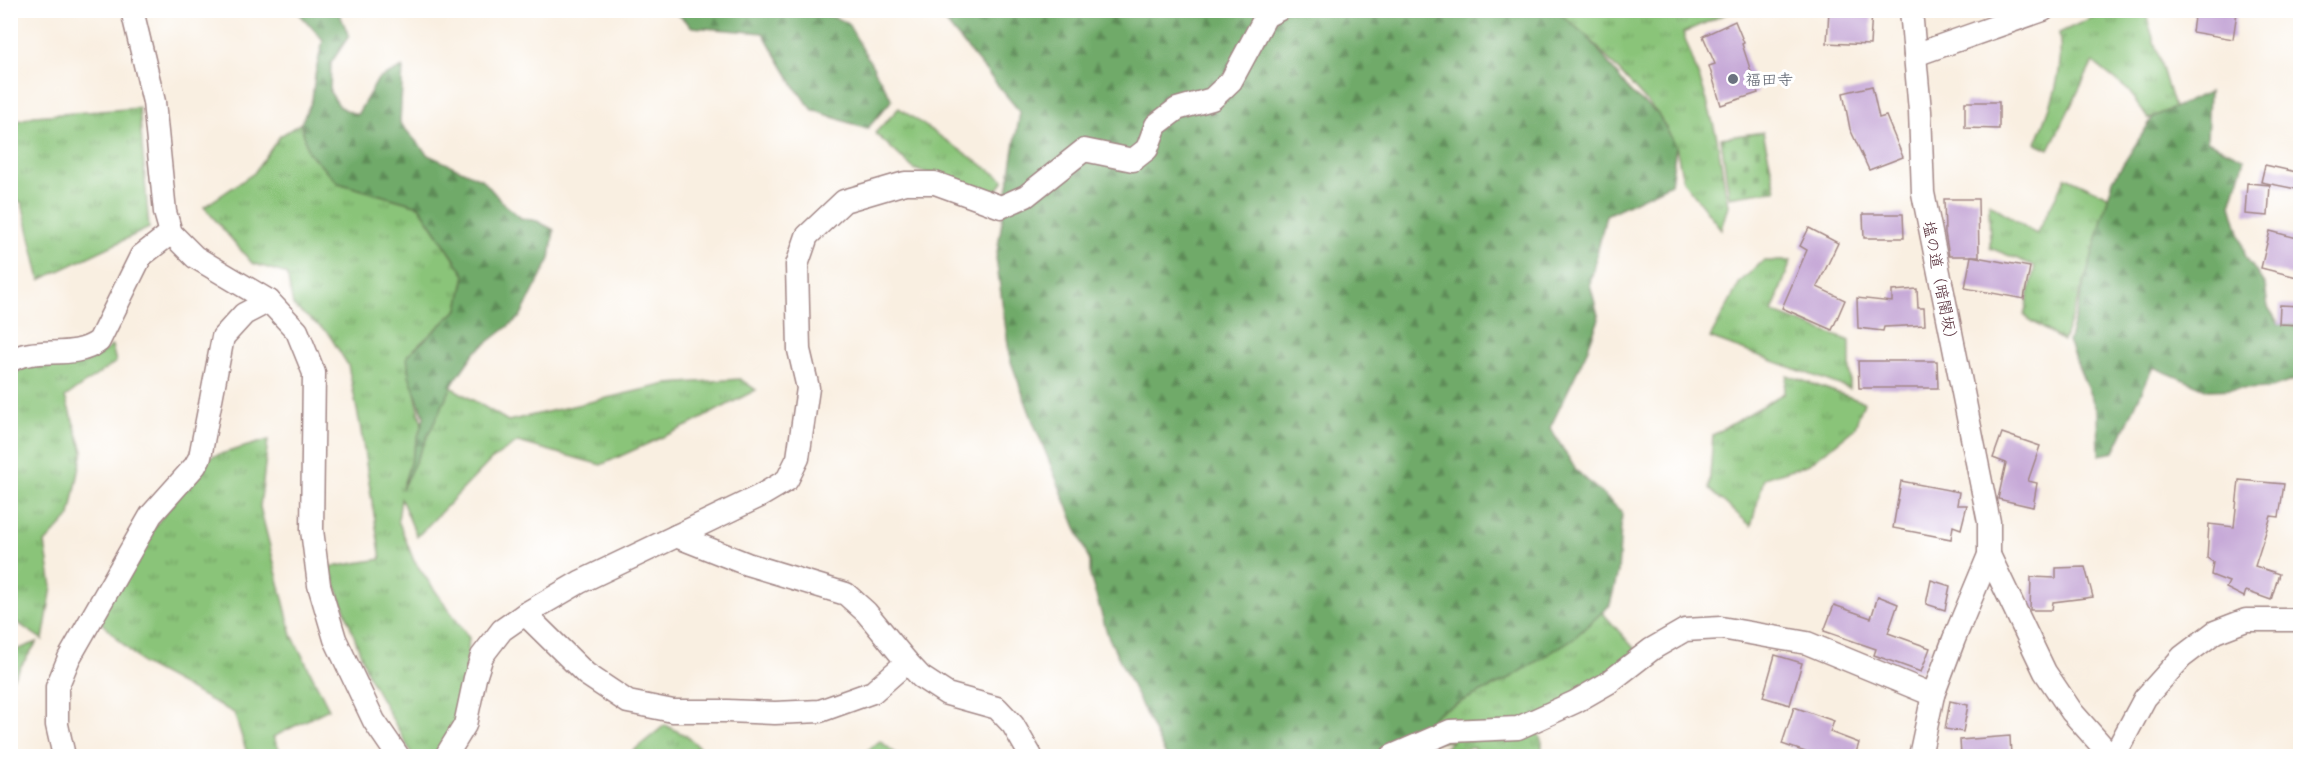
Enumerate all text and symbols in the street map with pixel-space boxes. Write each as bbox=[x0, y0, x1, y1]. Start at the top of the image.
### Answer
place label: 福田寺 bbox=[1745, 69, 1793, 89]
marker: 福田寺 bbox=[1726, 72, 1740, 86]
street label: 塩の道（暗闇坂） bbox=[1919, 219, 1963, 349]

